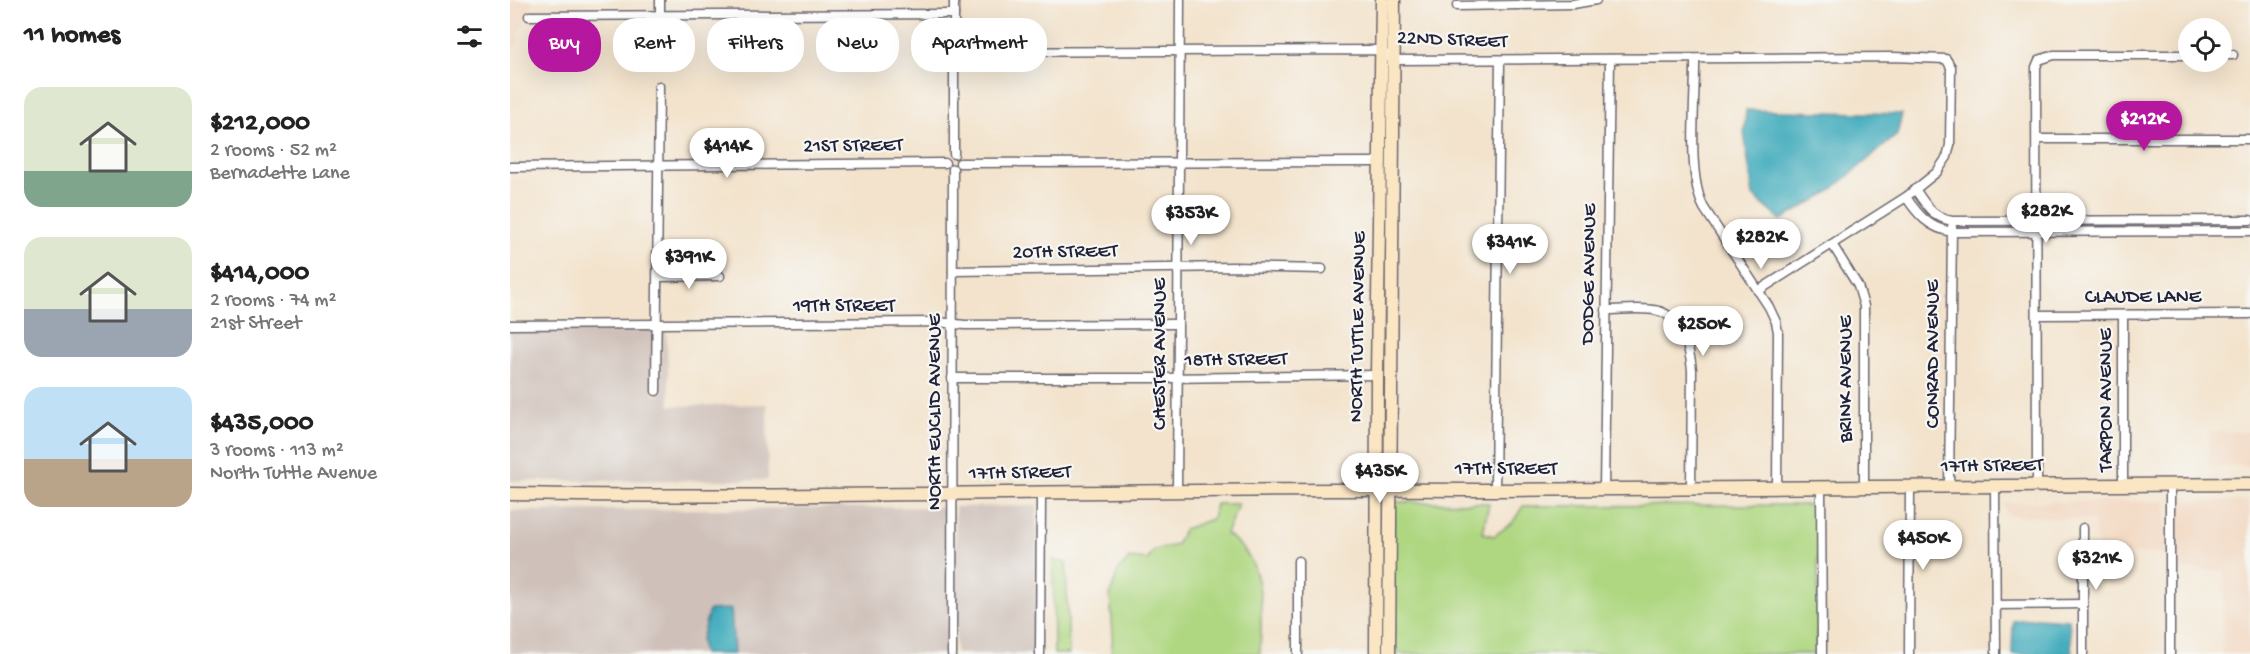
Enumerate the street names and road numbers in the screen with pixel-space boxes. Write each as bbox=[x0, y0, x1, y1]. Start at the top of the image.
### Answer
street label: 22ND STREET bbox=[1396, 28, 1509, 54]
street label: 21ST STREET bbox=[803, 135, 904, 159]
street label: DODGE AVENUE bbox=[1577, 202, 1603, 346]
street label: NORTH TUTTLE AVENUE bbox=[1346, 230, 1372, 423]
street label: 20TH STREET bbox=[1012, 241, 1119, 265]
street label: CHESTER AVENUE bbox=[1150, 277, 1173, 430]
street label: CONRAD AVENUE bbox=[1923, 278, 1946, 428]
street label: CLAUDE LANE bbox=[2085, 287, 2203, 310]
street label: 19TH STREET bbox=[792, 296, 896, 319]
street label: NORTH EUCLID AVENUE bbox=[925, 312, 948, 510]
street label: BRINK AVENUE bbox=[1836, 314, 1859, 443]
street label: TARPON AVENUE bbox=[2096, 327, 2119, 473]
street label: 18TH STREET bbox=[1183, 349, 1289, 373]
street label: 17TH STREET bbox=[1940, 455, 2045, 479]
street label: 17TH STREET bbox=[1454, 459, 1558, 482]
street label: 17TH STREET bbox=[968, 462, 1073, 486]

